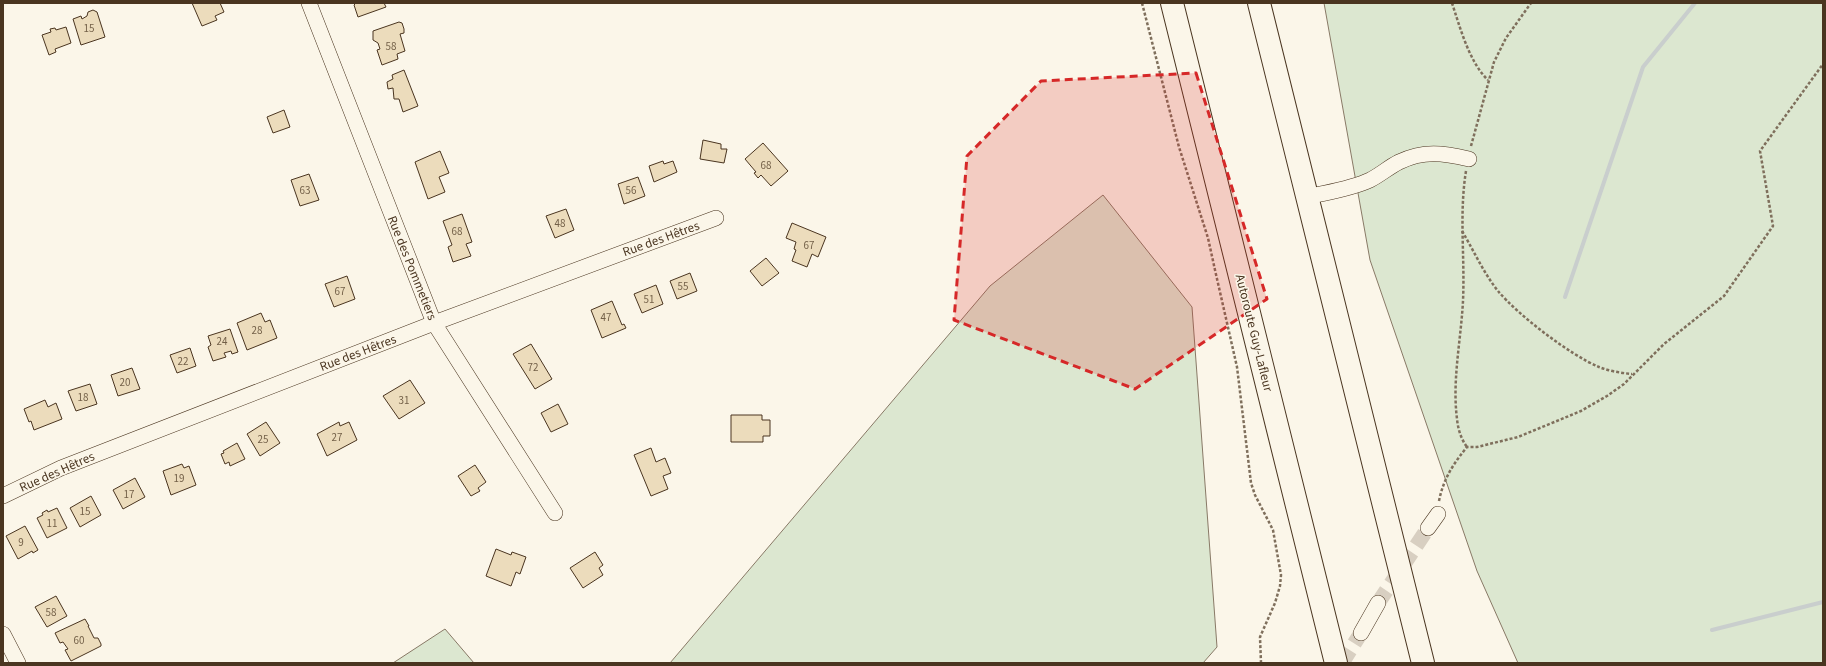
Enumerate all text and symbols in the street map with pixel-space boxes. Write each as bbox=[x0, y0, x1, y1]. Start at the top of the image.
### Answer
house number: 15 bbox=[84, 21, 94, 36]
house number: 58 bbox=[386, 39, 397, 54]
house number: 68 bbox=[761, 158, 772, 173]
house number: 63 bbox=[300, 183, 310, 198]
house number: 56 bbox=[626, 183, 637, 198]
street label: Rue des Pommetiers bbox=[383, 213, 441, 323]
house number: 48 bbox=[555, 216, 566, 231]
street label: Rue des Hêtres bbox=[620, 217, 703, 261]
house number: 68 bbox=[452, 224, 463, 239]
house number: 67 bbox=[804, 238, 814, 253]
street label: Autoroute Guy-Lafleur bbox=[1231, 272, 1277, 394]
house number: 55 bbox=[678, 279, 688, 294]
house number: 67 bbox=[335, 284, 345, 299]
house number: 51 bbox=[644, 292, 654, 307]
house number: 47 bbox=[601, 310, 611, 325]
house number: 28 bbox=[252, 323, 263, 338]
street label: Rue des Hêtres bbox=[317, 330, 399, 376]
house number: 24 bbox=[217, 334, 228, 349]
house number: 22 bbox=[178, 354, 188, 369]
house number: 72 bbox=[528, 360, 538, 375]
house number: 20 bbox=[120, 375, 130, 390]
house number: 18 bbox=[78, 390, 89, 405]
house number: 31 bbox=[399, 393, 409, 408]
house number: 27 bbox=[332, 430, 342, 445]
house number: 25 bbox=[258, 432, 268, 447]
street label: Rue des Hêtres bbox=[16, 447, 98, 497]
house number: 19 bbox=[174, 471, 184, 486]
house number: 17 bbox=[124, 487, 134, 502]
house number: 15 bbox=[80, 504, 90, 519]
house number: 11 bbox=[47, 516, 57, 531]
house number: 9 bbox=[18, 535, 24, 550]
house number: 58 bbox=[46, 605, 57, 620]
house number: 60 bbox=[74, 633, 84, 648]

